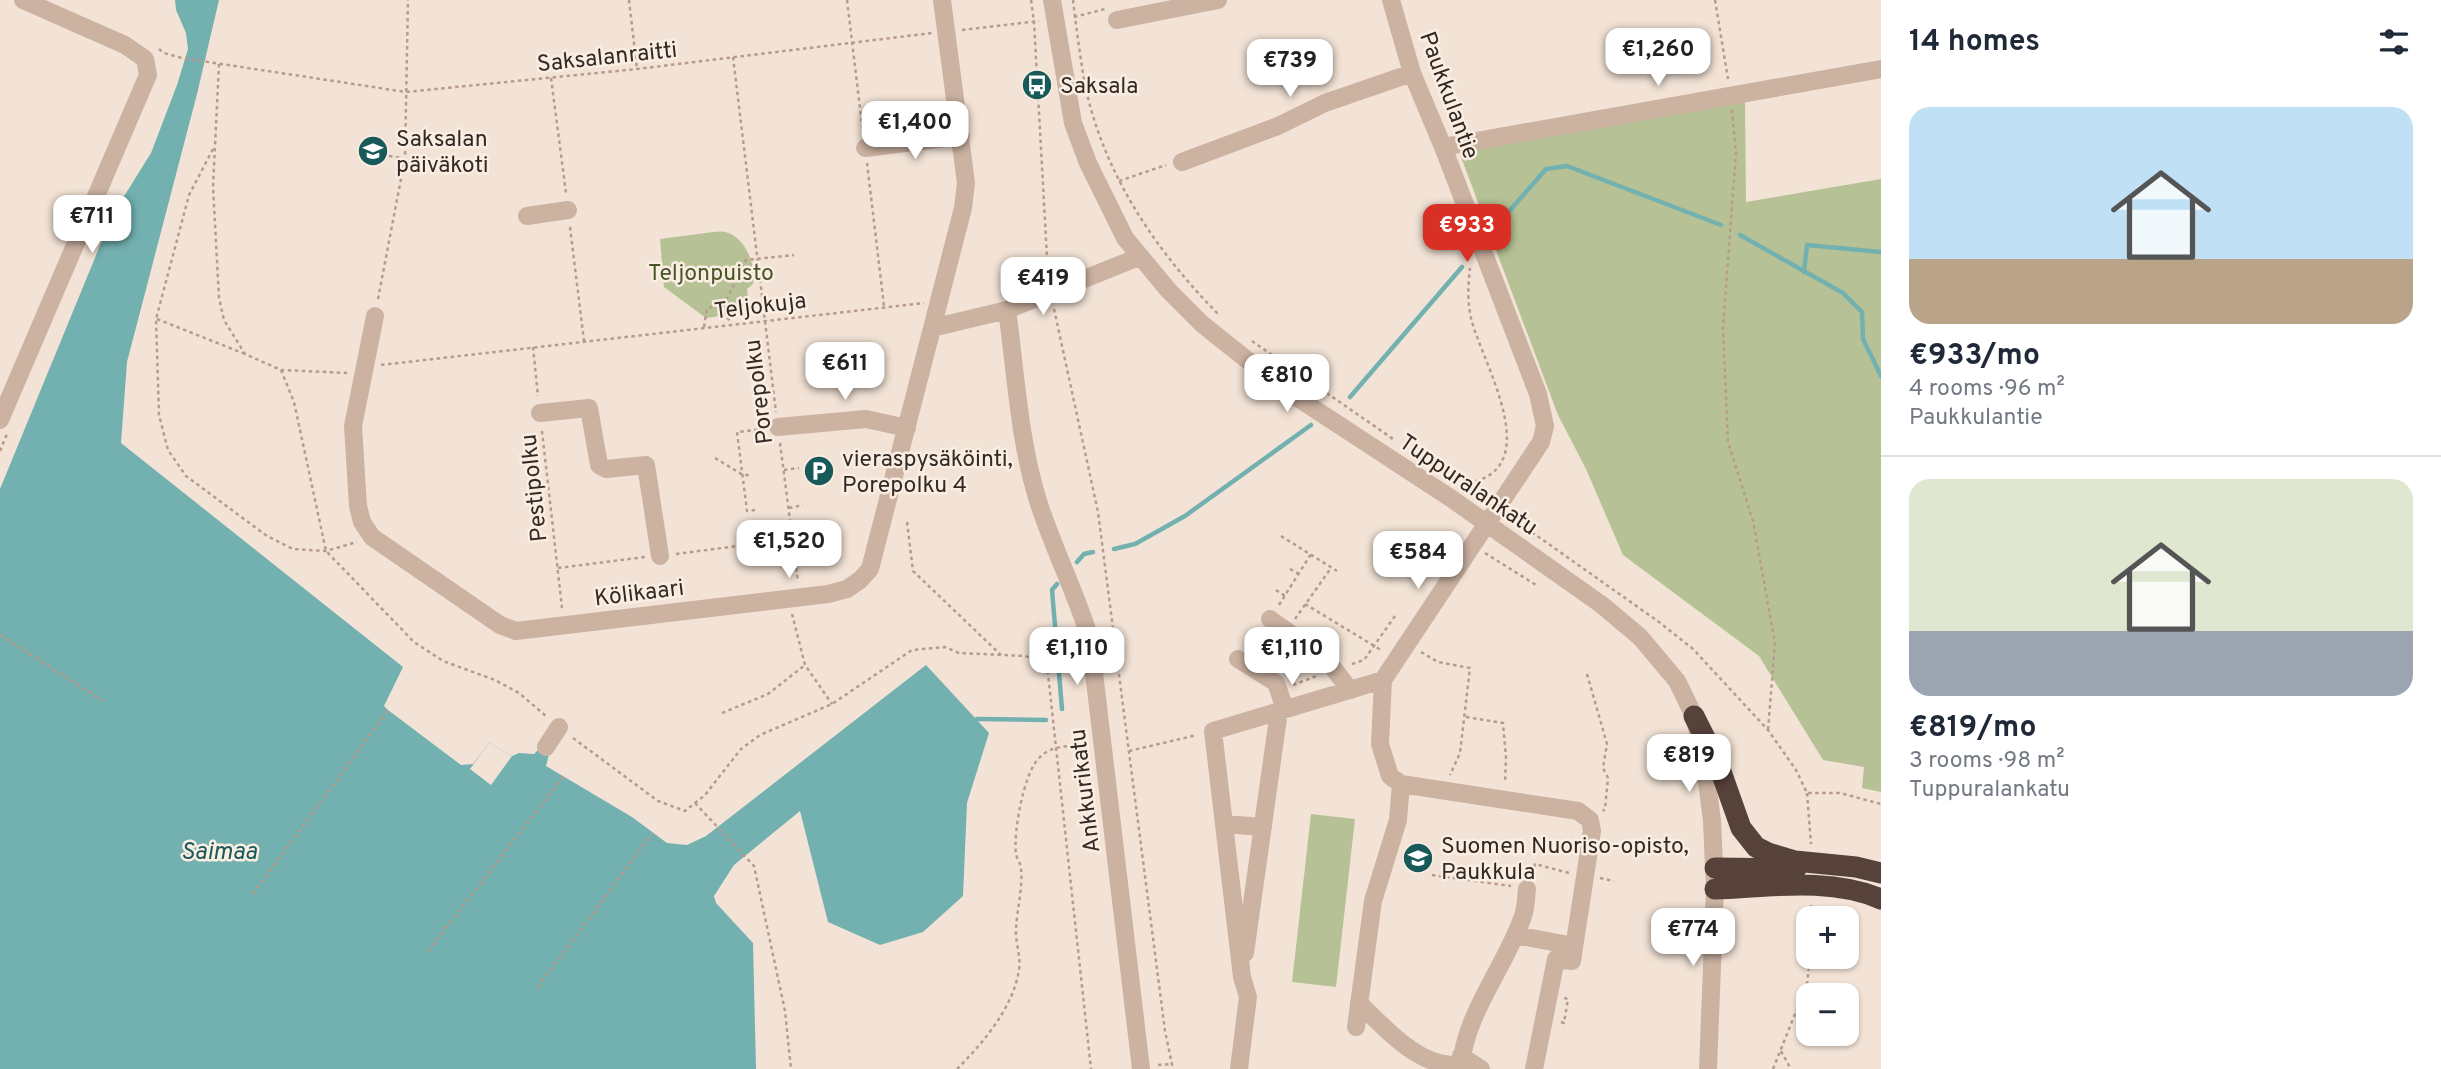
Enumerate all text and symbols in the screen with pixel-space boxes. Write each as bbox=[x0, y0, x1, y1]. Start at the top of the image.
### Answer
icon: filters bbox=[2375, 23, 2413, 61]
text: 14 homes bbox=[1909, 24, 2040, 61]
street label: Paukkulantie bbox=[1411, 28, 1484, 164]
pin: €1,260 bbox=[1601, 28, 1715, 88]
text: €1,260 bbox=[1621, 36, 1695, 65]
street label: Saksalanraitti bbox=[536, 37, 679, 80]
pin: €739 bbox=[1249, 40, 1331, 99]
text: €739 bbox=[1263, 47, 1317, 76]
bus stop icon: Saksala bbox=[1020, 68, 1054, 102]
place label: Saksala bbox=[1060, 73, 1138, 102]
pin: €1,400 bbox=[858, 102, 972, 161]
text: €1,400 bbox=[878, 109, 952, 138]
place label: Saksalan päiväkoti bbox=[396, 126, 489, 181]
school or university icon: Saksalan päiväkoti bbox=[356, 134, 390, 168]
icon: home bbox=[2098, 152, 2224, 278]
pin: €711 bbox=[51, 196, 133, 255]
text: €711 bbox=[69, 203, 115, 232]
pin: €933 bbox=[1426, 204, 1508, 264]
text: €933 bbox=[1439, 212, 1495, 241]
pin: €419 bbox=[1002, 258, 1084, 317]
park label: Teljonpuisto bbox=[648, 260, 774, 289]
text: €419 bbox=[1017, 265, 1069, 294]
street label: Teljokuja bbox=[713, 287, 808, 328]
street label: Porepolku bbox=[740, 338, 781, 446]
text: €933/mo bbox=[1909, 338, 2040, 375]
pin: €611 bbox=[804, 342, 886, 402]
text: €611 bbox=[821, 350, 869, 379]
pin: €810 bbox=[1246, 354, 1328, 414]
text: €810 bbox=[1260, 362, 1314, 391]
text: 4 rooms · 96 m² bbox=[1909, 375, 2065, 404]
text: Paukkulantie bbox=[1909, 404, 2043, 433]
street label: Tuppuralankatu bbox=[1393, 429, 1542, 543]
street label: Pestipolku bbox=[515, 432, 556, 543]
place label: vieraspysäköinti, Porepolku 4 bbox=[842, 446, 1013, 501]
parking icon: vieraspysäköinti, Porepolku 4 bbox=[802, 454, 836, 488]
pin: €1,520 bbox=[732, 520, 846, 580]
icon: home bbox=[2098, 524, 2224, 650]
text: €1,520 bbox=[752, 528, 826, 557]
pin: €584 bbox=[1377, 532, 1459, 591]
text: €584 bbox=[1389, 539, 1447, 568]
street label: Kölikaari bbox=[593, 575, 686, 614]
pin: €1,110 bbox=[1020, 628, 1134, 687]
pin: €1,110 bbox=[1235, 628, 1349, 687]
text: €1,110 bbox=[1045, 635, 1109, 664]
text: €1,110 bbox=[1260, 635, 1324, 664]
text: €819/mo bbox=[1909, 710, 2036, 747]
street label: Ankkurikatu bbox=[1064, 727, 1108, 854]
pin: €819 bbox=[1648, 734, 1730, 794]
text: €819 bbox=[1663, 742, 1715, 771]
text: 3 rooms · 98 m² bbox=[1909, 747, 2065, 776]
text: Tuppuralankatu bbox=[1909, 776, 2070, 805]
place label: Suomen Nuoriso-opisto, Paukkula bbox=[1441, 833, 1689, 888]
water label: Saimaa bbox=[181, 838, 258, 868]
school or university icon: Suomen Nuoriso-opisto, Paukkula bbox=[1401, 841, 1435, 875]
map controls bbox=[1796, 906, 1859, 1046]
button: + bbox=[1796, 906, 1859, 969]
pin: €774 bbox=[1652, 908, 1734, 968]
text: €774 bbox=[1667, 916, 1719, 945]
button: − bbox=[1796, 983, 1859, 1046]

